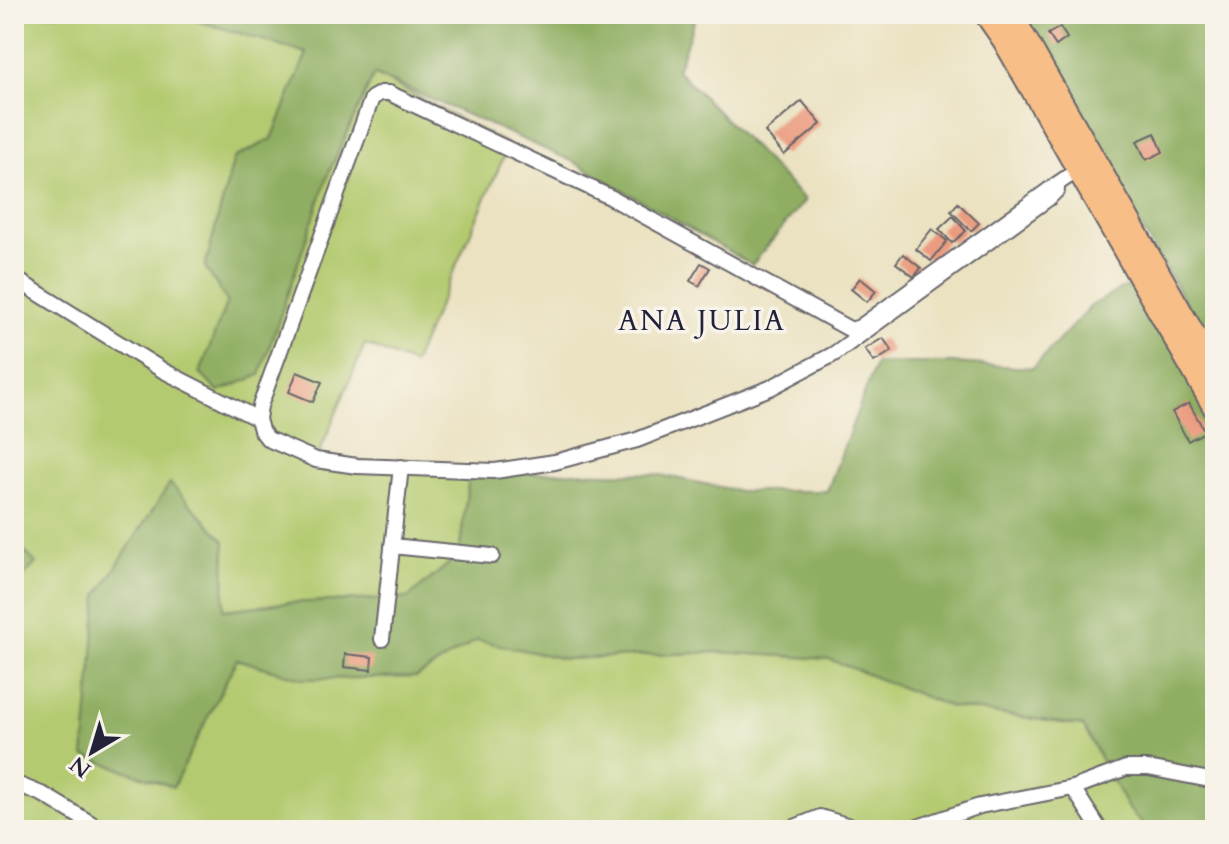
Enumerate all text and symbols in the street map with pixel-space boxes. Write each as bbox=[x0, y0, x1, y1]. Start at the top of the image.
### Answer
district label: ANA JULIA bbox=[618, 302, 786, 340]
north arrow bbox=[52, 712, 132, 792]
text: N bbox=[64, 749, 97, 785]

